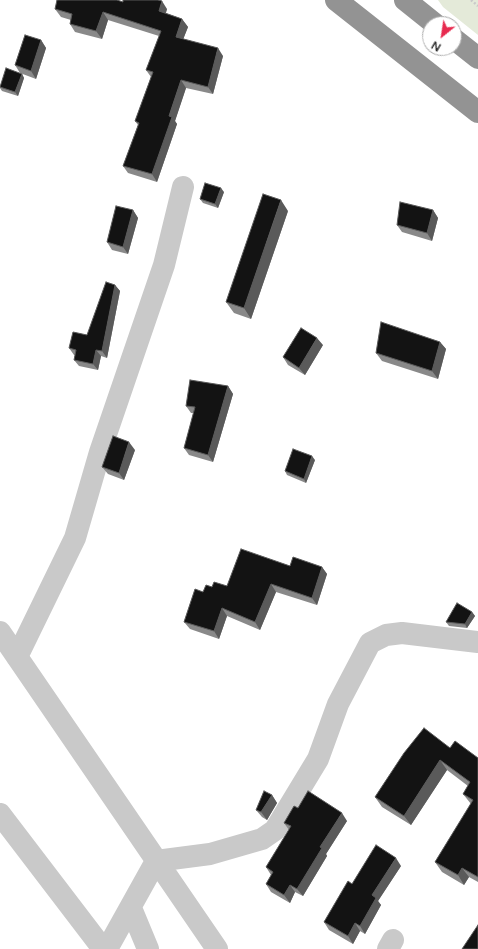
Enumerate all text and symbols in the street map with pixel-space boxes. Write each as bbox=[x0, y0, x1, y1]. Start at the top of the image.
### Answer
north arrow bbox=[422, 16, 462, 56]
text: N bbox=[429, 38, 443, 54]

